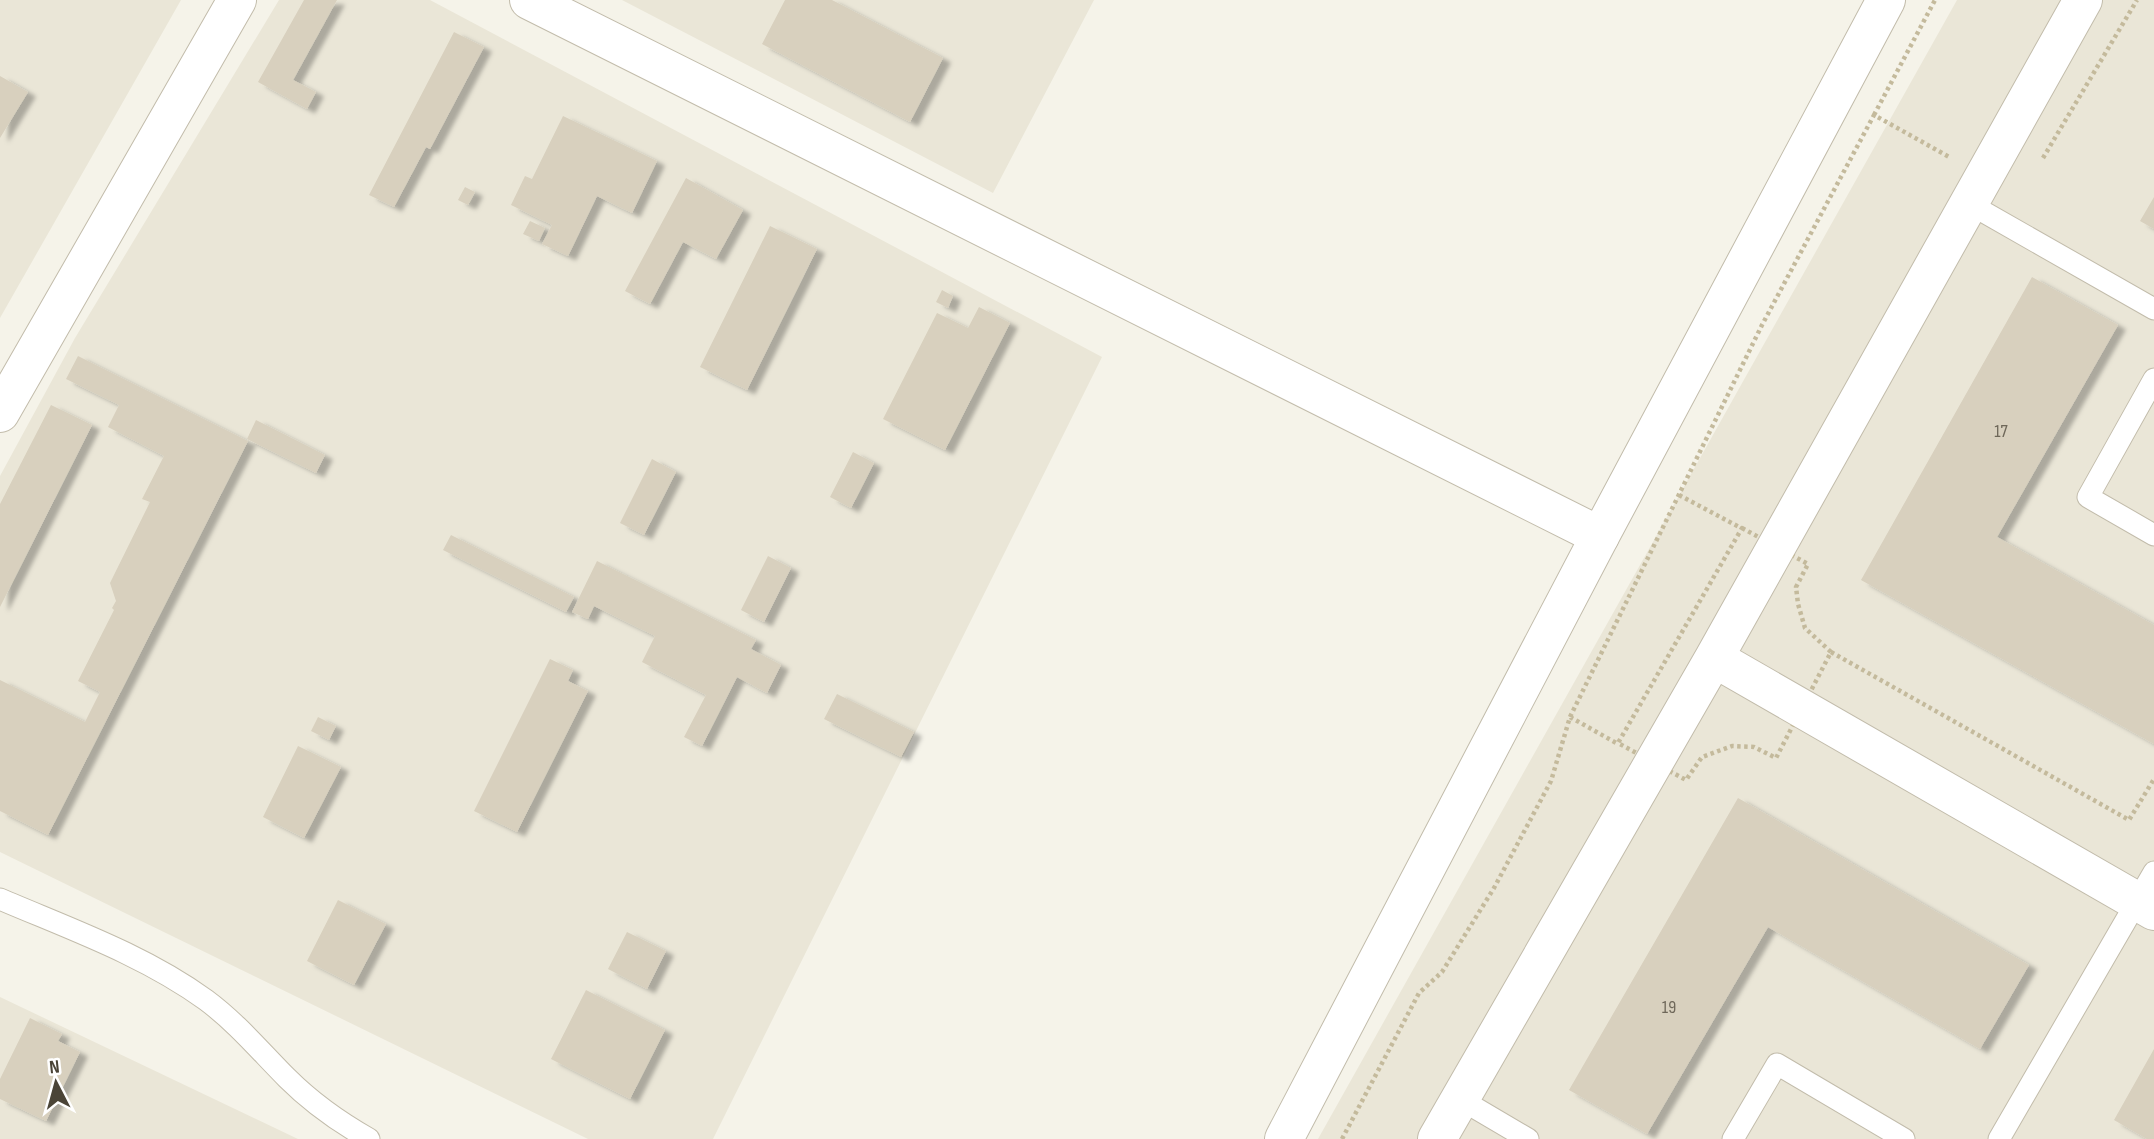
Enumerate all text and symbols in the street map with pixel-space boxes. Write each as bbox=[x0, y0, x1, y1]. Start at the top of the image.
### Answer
house number: 17 bbox=[1994, 421, 2009, 442]
house number: 19 bbox=[1662, 997, 1676, 1018]
north arrow bbox=[21, 1048, 91, 1118]
text: N bbox=[48, 1056, 61, 1080]

